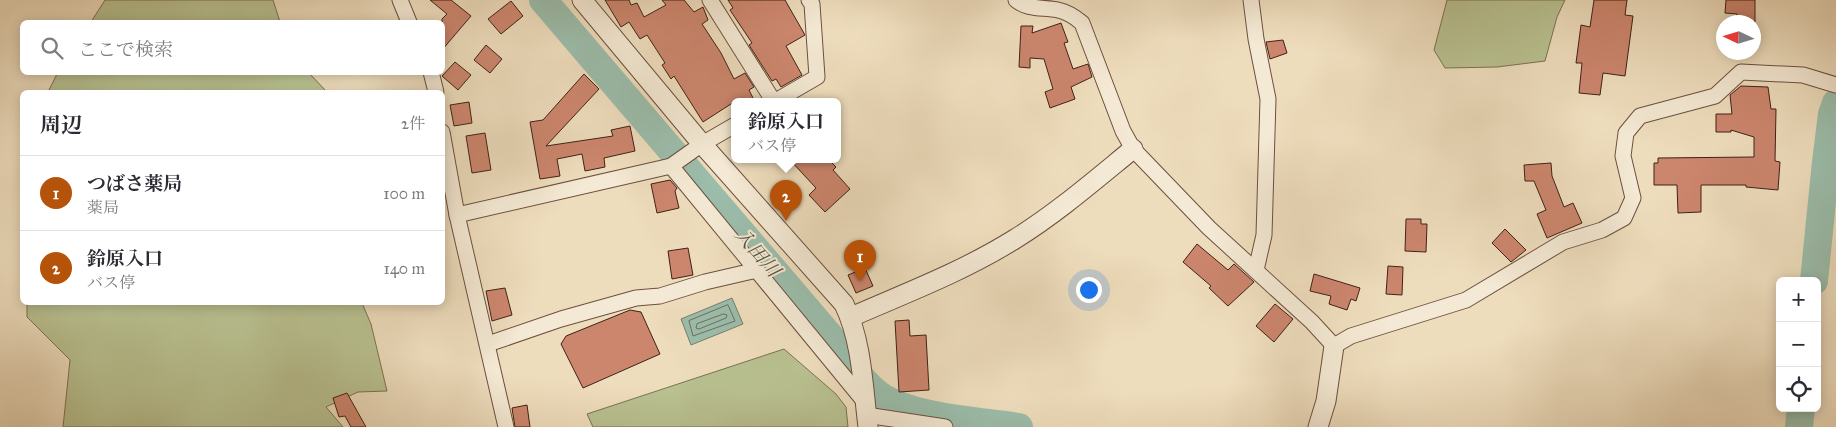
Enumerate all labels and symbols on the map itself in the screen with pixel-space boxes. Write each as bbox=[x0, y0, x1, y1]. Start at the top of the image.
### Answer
north arrow bbox=[1716, 15, 1761, 60]
pin: 2 bbox=[770, 180, 802, 221]
water label: 入田川 bbox=[730, 223, 786, 283]
pin: 1 bbox=[844, 240, 876, 281]
your location bbox=[1076, 277, 1102, 303]

